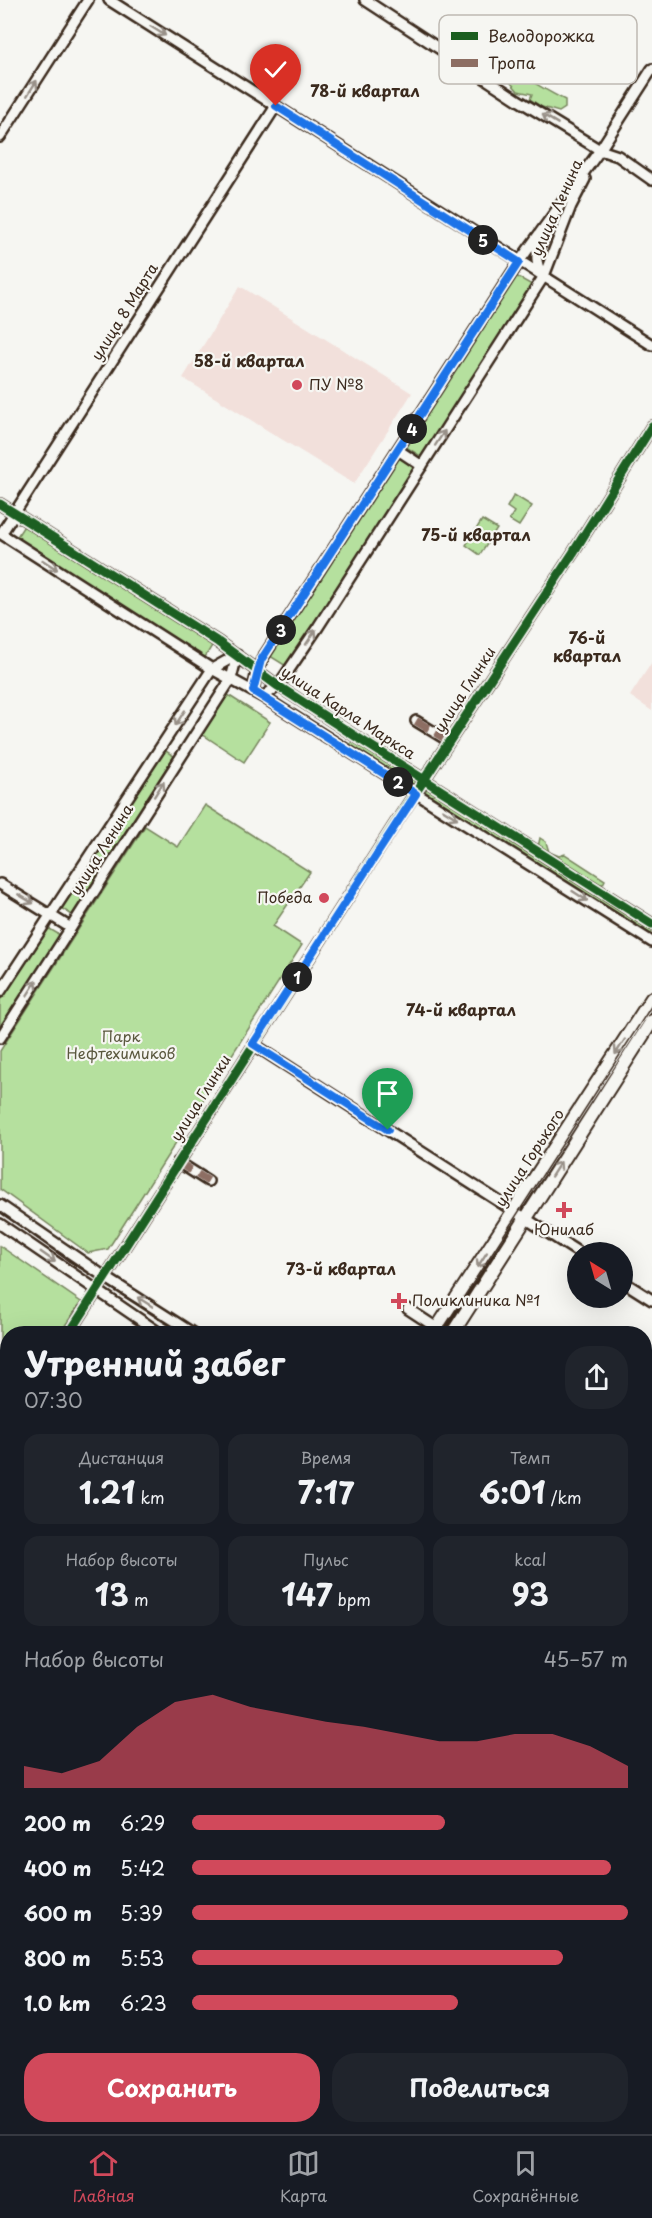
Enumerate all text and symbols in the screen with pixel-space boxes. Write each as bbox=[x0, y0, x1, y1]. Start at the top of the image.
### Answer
legend bbox=[439, 15, 637, 84]
text: Велодорожка bbox=[488, 23, 595, 47]
one-way arrow bbox=[150, 25, 167, 38]
pin bbox=[250, 44, 301, 106]
text: Тропа bbox=[488, 50, 536, 74]
icon: check bbox=[259, 53, 292, 86]
district label: 78-й квартал bbox=[310, 78, 420, 102]
one-way arrow bbox=[26, 80, 38, 97]
one-way arrow bbox=[542, 113, 559, 125]
street label: улица Ленина bbox=[524, 155, 588, 260]
pin: 5 bbox=[468, 225, 498, 255]
text: 5 bbox=[478, 228, 488, 252]
street label: улица 8 Марта bbox=[85, 257, 163, 364]
district label: 58-й квартал bbox=[194, 348, 304, 372]
place label: ПУ №8 bbox=[309, 372, 364, 395]
marker: ПУ №8 bbox=[290, 378, 304, 392]
pin: 4 bbox=[397, 414, 427, 444]
text: 4 bbox=[407, 417, 417, 441]
one-way arrow bbox=[434, 430, 446, 447]
district label: 75-й квартал bbox=[421, 522, 531, 546]
one-way arrow bbox=[41, 558, 58, 571]
pin: 3 bbox=[266, 615, 296, 645]
text: 3 bbox=[276, 618, 286, 642]
district label: 76-й квартал bbox=[553, 625, 621, 667]
one-way arrow bbox=[305, 630, 317, 646]
street label: улица Глинки bbox=[427, 642, 500, 737]
street label: улица Карла Маркса bbox=[277, 660, 421, 764]
one-way arrow bbox=[174, 709, 186, 725]
pin: 2 bbox=[383, 767, 413, 797]
text: 2 bbox=[392, 770, 404, 794]
one-way arrow bbox=[153, 781, 165, 797]
street label: улица Ленина bbox=[63, 799, 138, 899]
one-way arrow bbox=[441, 809, 458, 821]
place label: Победа bbox=[257, 885, 313, 908]
one-way arrow bbox=[571, 890, 588, 902]
marker: Победа bbox=[317, 891, 331, 905]
one-way arrow bbox=[17, 894, 34, 906]
pin: 1 bbox=[282, 962, 312, 992]
text: 1 bbox=[293, 965, 301, 989]
one-way arrow bbox=[26, 981, 38, 997]
district label: 74-й квартал bbox=[406, 997, 516, 1021]
park label: Парк Нефтехимиков bbox=[67, 1024, 176, 1064]
one-way arrow bbox=[614, 1038, 626, 1055]
street label: улица Глинки bbox=[164, 1049, 236, 1145]
pin bbox=[362, 1068, 413, 1130]
icon: arrive bbox=[371, 1077, 404, 1110]
street label: улица Горького bbox=[488, 1104, 569, 1211]
one-way arrow bbox=[550, 1160, 563, 1177]
marker: Юнилаб bbox=[555, 1201, 573, 1219]
place label: Юнилаб bbox=[534, 1217, 594, 1240]
north arrow bbox=[567, 1242, 633, 1308]
map controls bbox=[567, 1242, 633, 1308]
one-way arrow bbox=[40, 1251, 56, 1263]
one-way arrow bbox=[476, 1251, 488, 1267]
district label: 73-й квартал bbox=[286, 1256, 396, 1280]
place label: Поликлиника №1 bbox=[412, 1288, 540, 1311]
marker: Поликлиника №1 bbox=[390, 1292, 408, 1310]
one-way arrow bbox=[137, 1296, 154, 1308]
text: Утренний забег bbox=[24, 1337, 285, 1387]
button: share bbox=[565, 1346, 628, 1409]
text: 07:30 bbox=[24, 1385, 83, 1415]
text: Дистанция bbox=[79, 1445, 164, 1469]
text: Время bbox=[300, 1445, 352, 1469]
text: Темп bbox=[510, 1445, 551, 1469]
text: 1.21 bbox=[79, 1469, 135, 1514]
text: 7:17 bbox=[298, 1469, 354, 1514]
text: 6:01 bbox=[479, 1469, 546, 1514]
text: km bbox=[135, 1485, 165, 1509]
text: /km bbox=[546, 1485, 581, 1509]
text: Набор высоты bbox=[66, 1547, 178, 1571]
text: Пульс bbox=[303, 1547, 349, 1571]
text: kcal bbox=[514, 1547, 546, 1571]
text: 13 bbox=[95, 1571, 129, 1616]
text: 147 bbox=[281, 1571, 332, 1616]
text: 93 bbox=[512, 1571, 549, 1616]
text: m bbox=[129, 1587, 149, 1611]
text: bpm bbox=[332, 1587, 371, 1611]
text: Набор высоты bbox=[24, 1644, 164, 1674]
text: 45–57 m bbox=[544, 1644, 628, 1674]
text: 200 m bbox=[24, 1808, 91, 1838]
text: 6:29 bbox=[120, 1808, 165, 1838]
text: 400 m bbox=[24, 1853, 92, 1883]
text: 5:42 bbox=[120, 1853, 165, 1883]
text: 600 m bbox=[24, 1898, 92, 1928]
text: 5:39 bbox=[120, 1898, 163, 1928]
text: 800 m bbox=[24, 1943, 91, 1973]
text: 5:53 bbox=[120, 1943, 164, 1973]
text: 1.0 km bbox=[24, 1988, 91, 2018]
text: 6:23 bbox=[120, 1988, 167, 2018]
button: Сохранить bbox=[24, 2053, 320, 2122]
button: Поделиться bbox=[332, 2053, 628, 2122]
tab: Главная bbox=[73, 2147, 135, 2207]
tab: Карта bbox=[280, 2147, 327, 2207]
tab: Сохранённые bbox=[472, 2147, 579, 2207]

